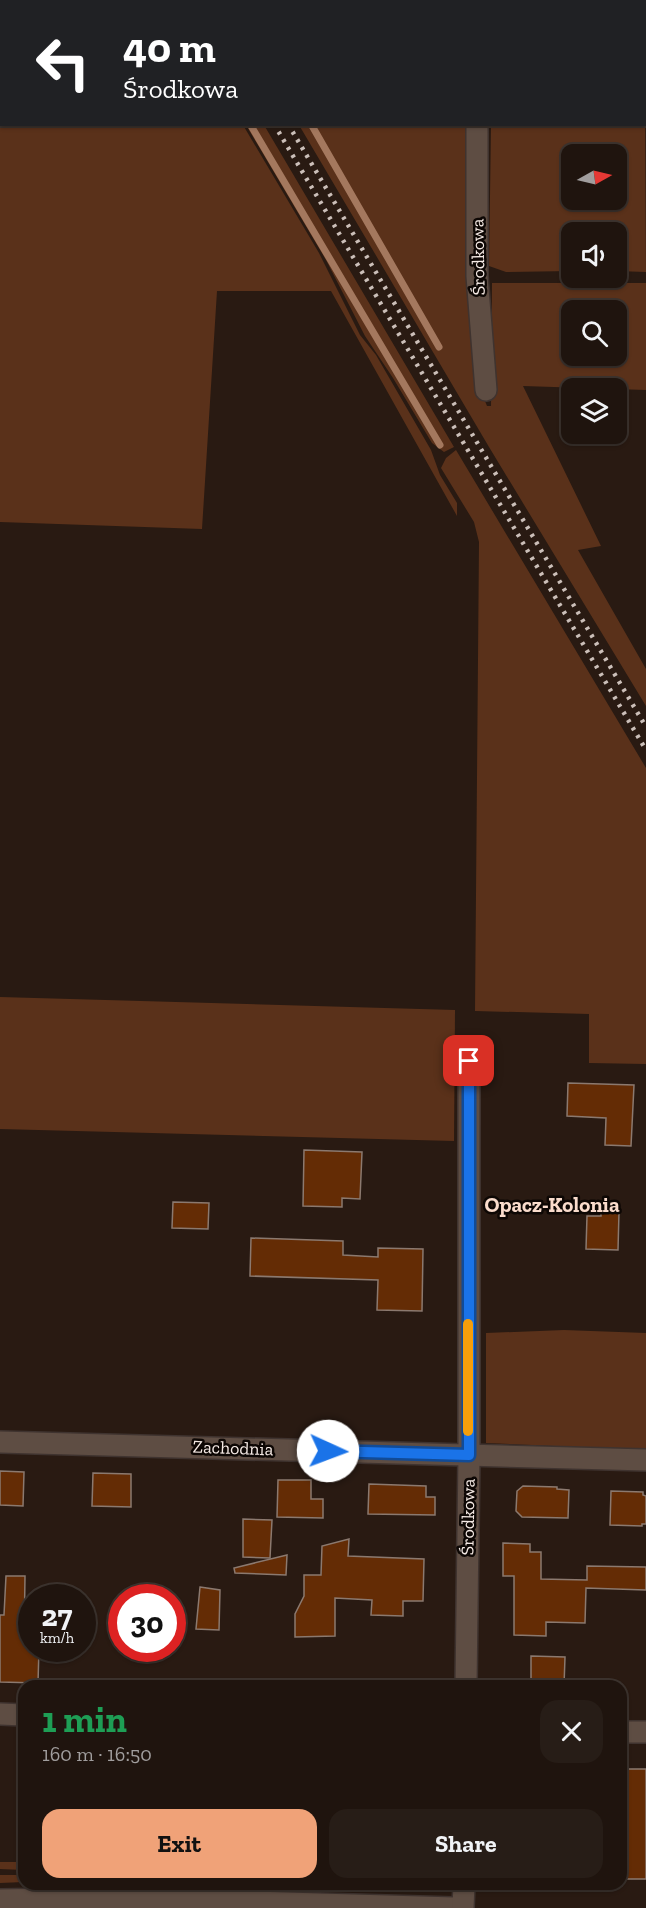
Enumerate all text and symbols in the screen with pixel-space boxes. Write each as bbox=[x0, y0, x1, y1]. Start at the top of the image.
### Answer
text: 40 m bbox=[123, 22, 216, 73]
icon: left bbox=[24, 24, 102, 102]
text: Środkowa bbox=[123, 73, 238, 105]
north arrow bbox=[561, 144, 627, 210]
map controls bbox=[561, 144, 627, 444]
street label: Środkowa bbox=[466, 218, 490, 296]
button: sound bbox=[561, 222, 627, 288]
button: search bbox=[561, 300, 627, 366]
button: layers bbox=[561, 378, 627, 444]
pin bbox=[443, 1035, 494, 1086]
icon: arrive bbox=[452, 1044, 485, 1077]
district label: Opacz-Kolonia bbox=[484, 1192, 620, 1217]
position arrow bbox=[296, 1419, 360, 1483]
street label: Zachodnia bbox=[192, 1436, 274, 1460]
street label: Środkowa bbox=[456, 1478, 480, 1556]
speed limit sign: 30 bbox=[108, 1584, 186, 1662]
text: 27 bbox=[42, 1598, 72, 1634]
text: km/h bbox=[40, 1629, 74, 1647]
text: 1 min bbox=[42, 1698, 127, 1741]
button: close bbox=[540, 1700, 603, 1763]
text: 160 m · 16:50 bbox=[42, 1742, 152, 1766]
button: Exit bbox=[42, 1809, 317, 1878]
button: Share bbox=[329, 1809, 603, 1878]

